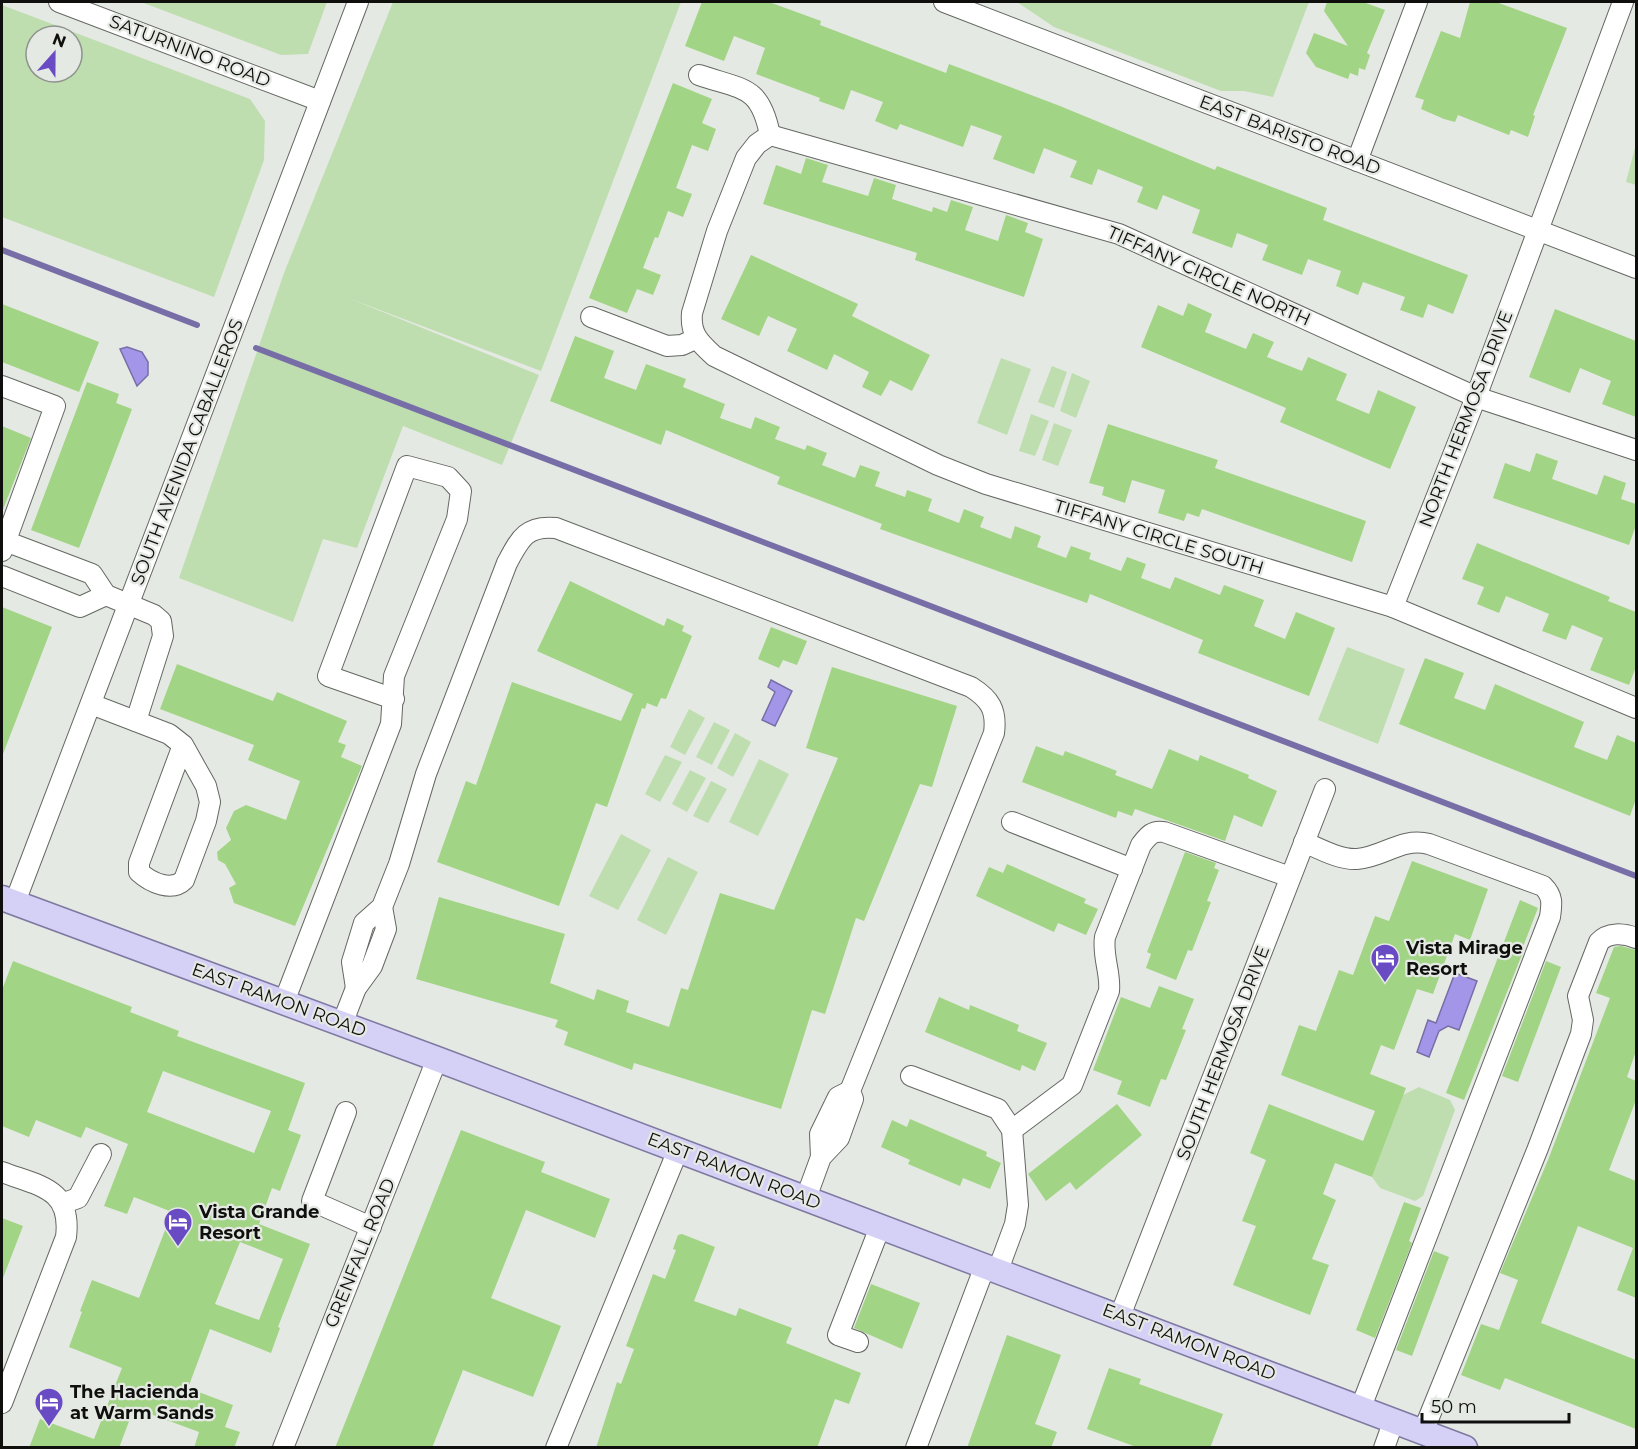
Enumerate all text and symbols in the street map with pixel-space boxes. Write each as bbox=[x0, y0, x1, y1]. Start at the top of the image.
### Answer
street label: SATURNINO ROAD bbox=[106, 10, 274, 92]
north arrow bbox=[24, 24, 84, 84]
text: N bbox=[50, 29, 69, 52]
street label: EAST BARISTO ROAD bbox=[1196, 90, 1384, 180]
street label: TIFFANY CIRCLE NORTH bbox=[1104, 221, 1314, 331]
street label: NORTH HERMOSA DRIVE bbox=[1414, 308, 1518, 530]
street label: SOUTH AVENIDA CABALLEROS bbox=[126, 316, 248, 588]
street label: TIFFANY CIRCLE SOUTH bbox=[1052, 495, 1266, 579]
place label: Vista Mirage Resort bbox=[1405, 937, 1523, 980]
hotel icon: Vista Mirage Resort bbox=[1369, 942, 1401, 984]
street label: SOUTH HERMOSA DRIVE bbox=[1172, 943, 1274, 1163]
street label: EAST RAMON ROAD bbox=[189, 958, 369, 1042]
street label: EAST RAMON ROAD bbox=[644, 1128, 824, 1214]
street label: GRENFALL ROAD bbox=[320, 1175, 400, 1331]
place label: Vista Grande Resort bbox=[198, 1201, 319, 1244]
hotel icon: Vista Grande Resort bbox=[162, 1206, 194, 1248]
street label: EAST RAMON ROAD bbox=[1099, 1299, 1279, 1385]
place label: The Hacienda at Warm Sands bbox=[70, 1381, 214, 1424]
hotel icon: The Hacienda at Warm Sands bbox=[33, 1386, 65, 1428]
scale bar bbox=[1422, 1386, 1569, 1424]
text: 50 m bbox=[1431, 1396, 1477, 1418]

